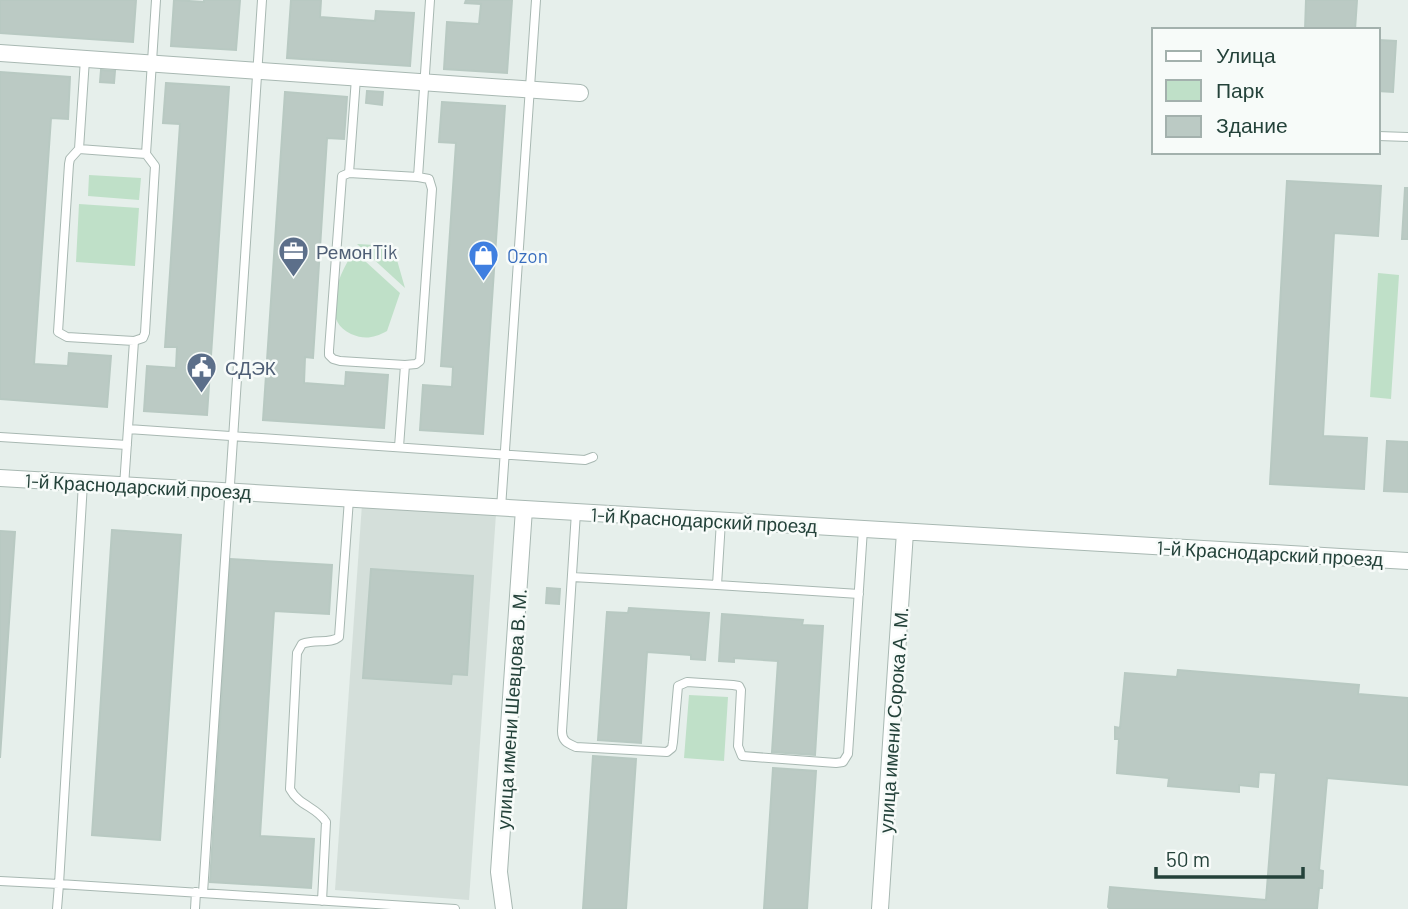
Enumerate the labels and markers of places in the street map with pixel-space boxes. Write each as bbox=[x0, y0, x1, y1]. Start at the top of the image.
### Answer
office icon: РемонTik bbox=[276, 234, 310, 278]
shop icon: Ozon bbox=[467, 238, 501, 282]
place label: РемонTik bbox=[316, 240, 397, 263]
place label: Ozon bbox=[507, 244, 548, 267]
public building icon: СДЭК bbox=[185, 350, 219, 394]
place label: СДЭК bbox=[225, 356, 276, 379]

